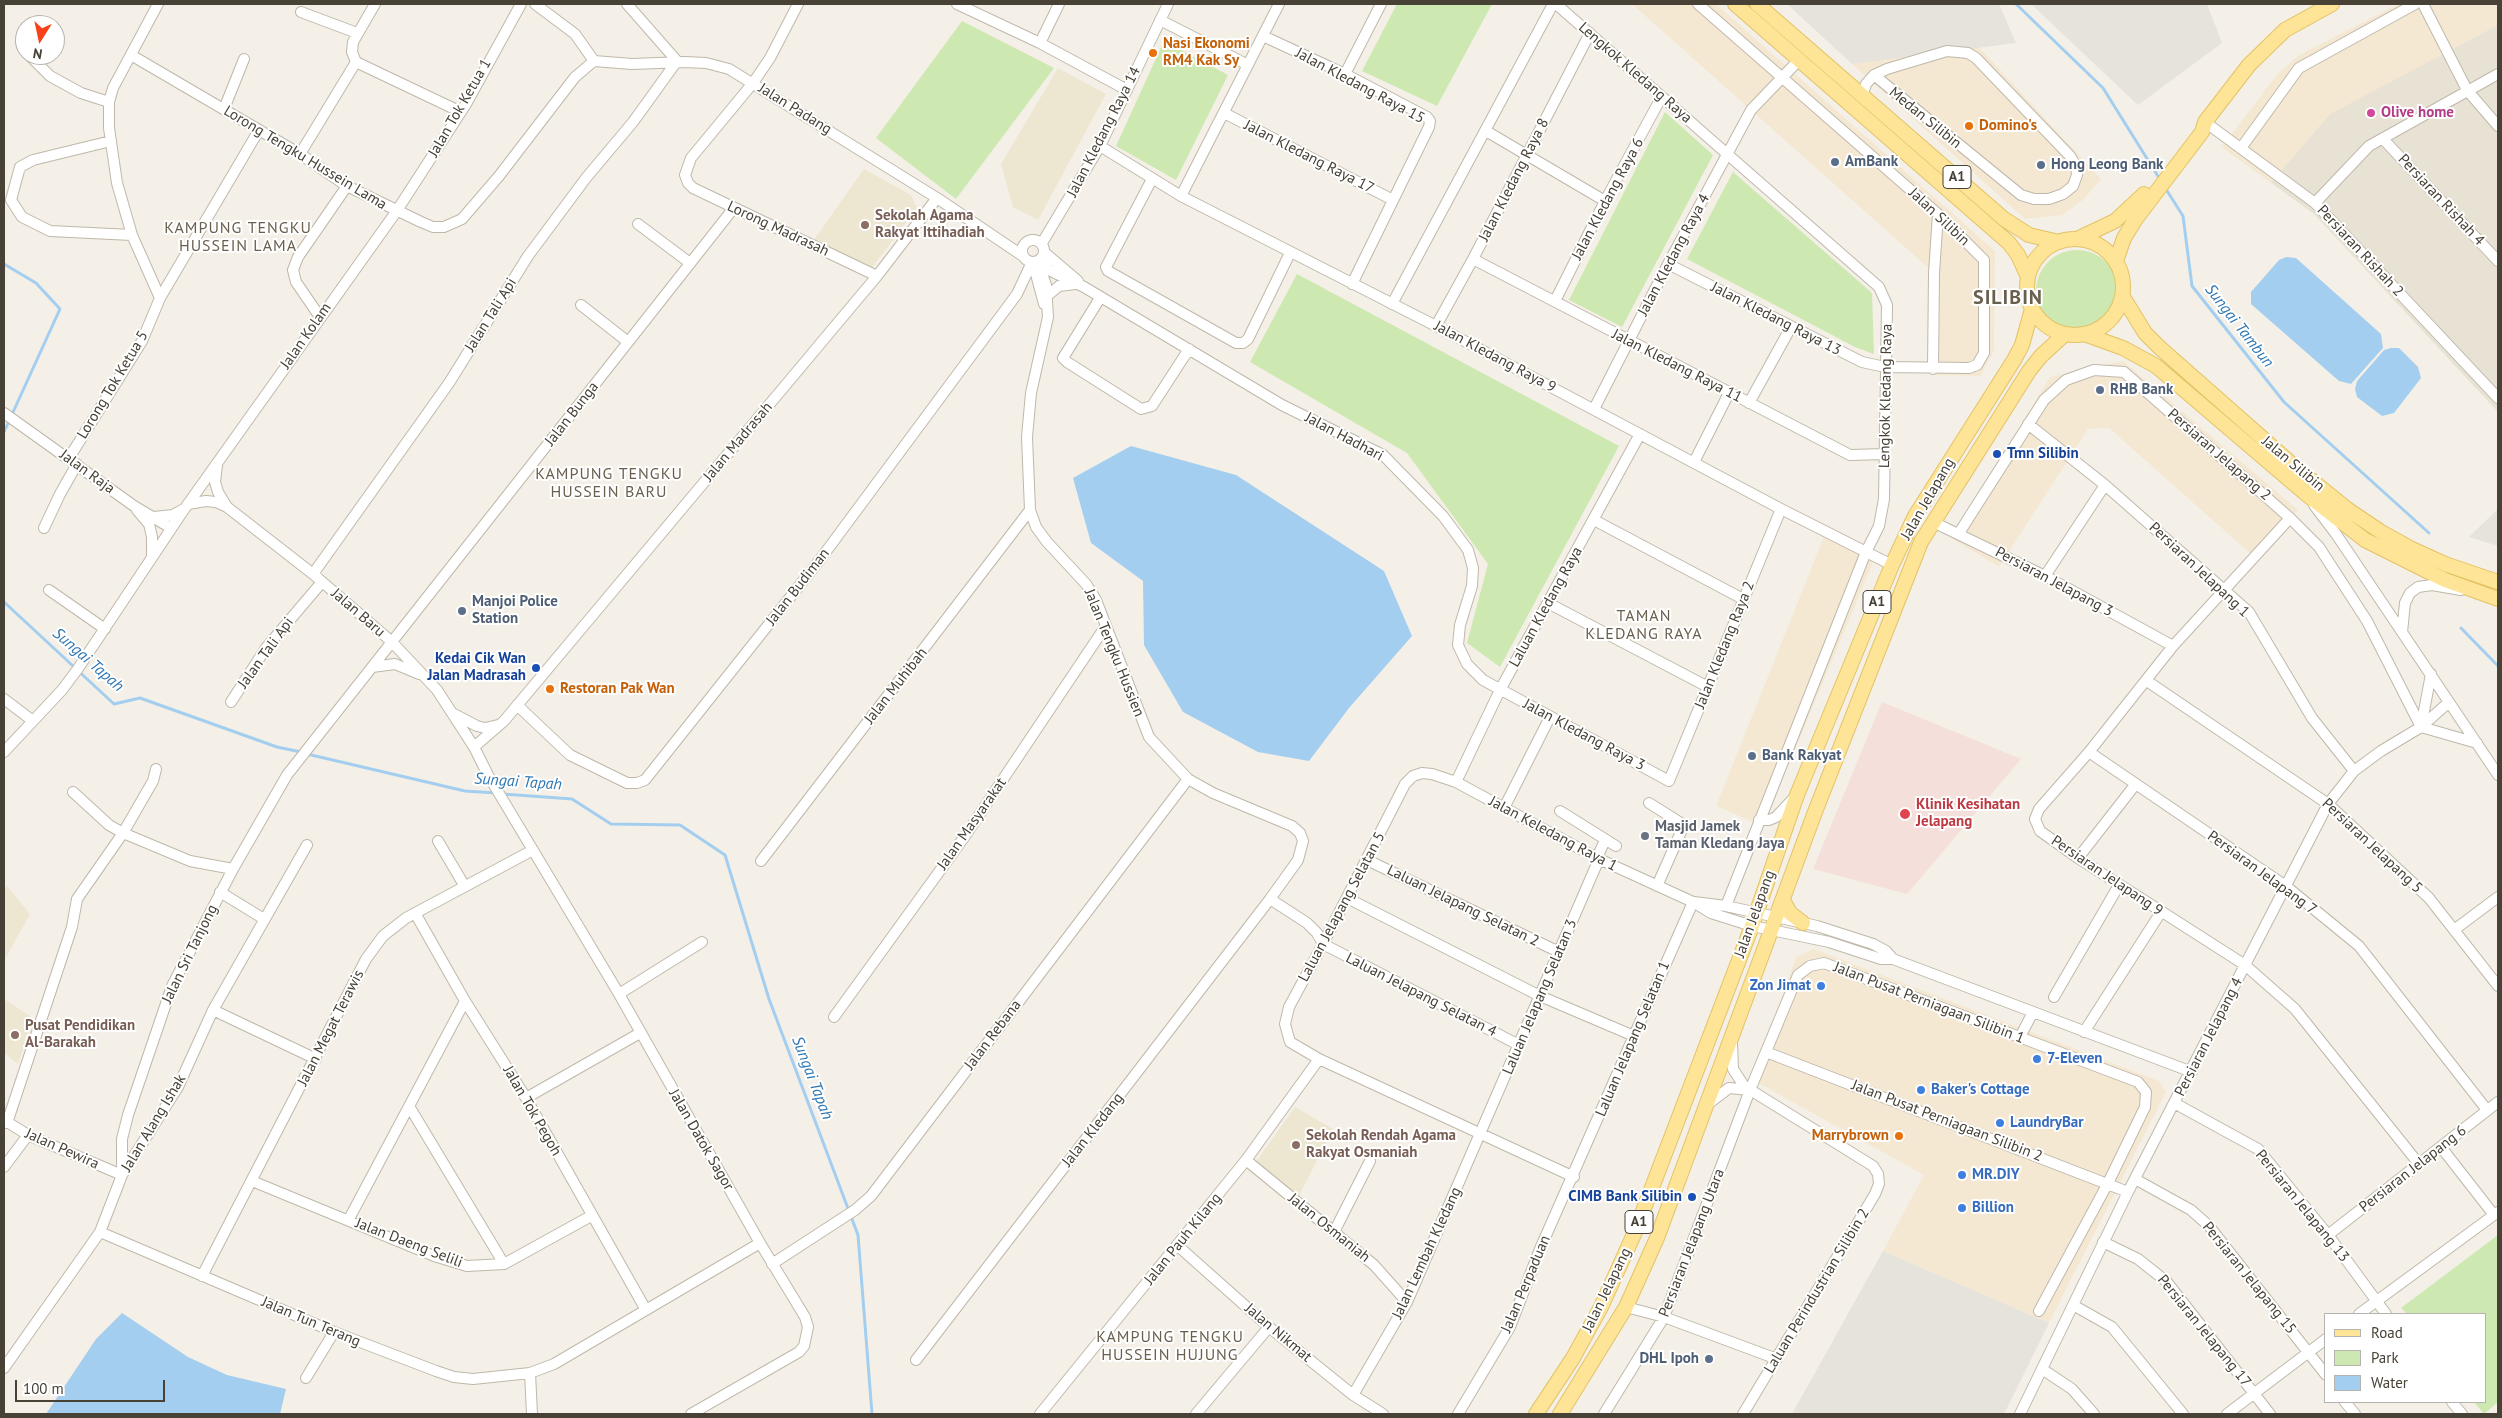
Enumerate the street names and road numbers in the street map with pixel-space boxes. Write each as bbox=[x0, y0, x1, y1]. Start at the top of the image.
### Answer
street label: Lengkok Kledang Raya bbox=[1575, 19, 1695, 127]
street label: Jalan Kledang Raya 15 bbox=[1292, 44, 1428, 128]
street label: Jalan Tok Ketua 1 bbox=[425, 56, 495, 160]
street label: Jalan Kledang Raya 14 bbox=[1063, 64, 1145, 200]
street label: Jalan Padang bbox=[755, 79, 835, 139]
street label: Medan Silibin bbox=[1885, 83, 1965, 153]
street label: Lorong Tengku Hussein Lama bbox=[220, 102, 390, 214]
street label: Jalan Kledang Raya 17 bbox=[1241, 116, 1377, 198]
street label: Jalan Kledang Raya 8 bbox=[1475, 116, 1553, 244]
street label: Jalan Kledang Raya 6 bbox=[1568, 135, 1648, 263]
street label: Persiaran Rishah 4 bbox=[2394, 151, 2488, 249]
road number: A1 bbox=[1943, 166, 1971, 188]
street label: Jalan Silibin bbox=[1905, 184, 1973, 250]
street label: Jalan Kledang Raya 4 bbox=[1634, 191, 1714, 319]
street label: Lorong Madrasah bbox=[724, 198, 832, 260]
street label: Persiaran Rishah 2 bbox=[2313, 202, 2407, 300]
street label: Jalan Tali Api bbox=[461, 275, 521, 355]
street label: Jalan Kledang Raya 13 bbox=[1708, 278, 1844, 360]
street label: Jalan Kolam bbox=[277, 300, 335, 372]
street label: Jalan Kledang Raya 9 bbox=[1431, 317, 1559, 397]
street label: Lengkok Kledang Raya bbox=[1876, 324, 1896, 468]
street label: Jalan Kledang Raya 11 bbox=[1609, 325, 1745, 407]
street label: Lorong Tok Ketua 5 bbox=[74, 328, 152, 442]
street label: Jalan Bunga bbox=[541, 378, 603, 450]
street label: Jalan Madrasah bbox=[700, 399, 776, 485]
street label: Persiaran Jelapang 2 bbox=[2164, 405, 2274, 505]
street label: Jalan Hadhari bbox=[1302, 409, 1386, 465]
street label: Jalan Silibin bbox=[2258, 433, 2328, 495]
street label: Jalan Raja bbox=[56, 446, 118, 498]
street label: Jalan Jelapang bbox=[1897, 455, 1959, 543]
street label: Persiaran Jelapang 1 bbox=[2145, 519, 2253, 621]
street label: Persiaran Jelapang 3 bbox=[1992, 543, 2116, 621]
street label: Laluan Kledang Raya bbox=[1506, 544, 1586, 670]
street label: Jalan Budiman bbox=[762, 545, 834, 629]
street label: Jalan Kledang Raya 2 bbox=[1691, 579, 1759, 711]
street label: Jalan Baru bbox=[327, 585, 389, 641]
street label: Jalan Tengku Hussien bbox=[1080, 587, 1148, 719]
road number: A1 bbox=[1863, 590, 1891, 614]
street label: Jalan Tali Api bbox=[234, 614, 298, 692]
street label: Jalan Muhibah bbox=[861, 644, 931, 728]
street label: Jalan Kledang Raya 3 bbox=[1520, 695, 1648, 775]
street label: Jalan Masyarakat bbox=[934, 775, 1010, 873]
street label: Jalan Keledang Raya 1 bbox=[1486, 793, 1620, 875]
street label: Persiaran Jelapang 5 bbox=[2318, 795, 2426, 897]
street label: Persiaran Jelapang 7 bbox=[2204, 827, 2320, 919]
street label: Laluan Jelapang Selatan 5 bbox=[1295, 829, 1389, 985]
street label: Persiaran Jelapang 9 bbox=[2048, 832, 2166, 920]
street label: Laluan Jelapang Selatan 2 bbox=[1384, 861, 1542, 951]
street label: Jalan Jelapang bbox=[1731, 868, 1779, 960]
street label: Jalan Sri Tanjong bbox=[158, 902, 222, 1006]
street label: Laluan Jelapang Selatan 3 bbox=[1499, 917, 1581, 1077]
street label: Laluan Jelapang Selatan 4 bbox=[1343, 949, 1499, 1041]
street label: Jalan Pusat Perniagaan Silibin 1 bbox=[1831, 958, 2027, 1048]
street label: Laluan Jelapang Selatan 1 bbox=[1592, 959, 1674, 1119]
street label: Jalan Megat Terawis bbox=[294, 967, 368, 1089]
street label: Persiaran Jelapang 4 bbox=[2171, 975, 2247, 1099]
street label: Jalan Rebana bbox=[961, 997, 1025, 1073]
street label: Jalan Tok Pegoh bbox=[499, 1063, 565, 1159]
street label: Jalan Alang Ishak bbox=[118, 1071, 190, 1175]
street label: Jalan Pusat Perniagaan Silibin 2 bbox=[1849, 1076, 2045, 1166]
street label: Jalan Datok Sagor bbox=[665, 1086, 737, 1194]
street label: Jalan Kledang bbox=[1059, 1089, 1127, 1171]
street label: Persiaran Jelapang 6 bbox=[2356, 1122, 2470, 1216]
street label: Jalan Pewira bbox=[22, 1125, 102, 1173]
street label: Persiaran Jelapang 13 bbox=[2251, 1146, 2353, 1266]
street label: Persiaran Jelapang Utara bbox=[1655, 1166, 1729, 1320]
street label: Jalan Lembah Kledang bbox=[1389, 1184, 1465, 1322]
street label: Jalan Pauh Kilang bbox=[1141, 1190, 1225, 1288]
street label: Jalan Osmaniah bbox=[1285, 1190, 1373, 1266]
street label: Laluan Perindustrian Silibin 2 bbox=[1761, 1205, 1873, 1377]
road number: A1 bbox=[1625, 1210, 1653, 1234]
street label: Jalan Daeng Selili bbox=[353, 1214, 465, 1272]
street label: Persiaran Jelapang 15 bbox=[2198, 1218, 2300, 1338]
street label: Jalan Perpaduan bbox=[1497, 1233, 1555, 1335]
street label: Jalan Jelapang bbox=[1579, 1245, 1635, 1335]
street label: Persiaran Jelapang 17 bbox=[2153, 1271, 2255, 1391]
street label: Jalan Tun Terang bbox=[259, 1293, 363, 1351]
street label: Jalan Nikmat bbox=[1241, 1300, 1315, 1366]

